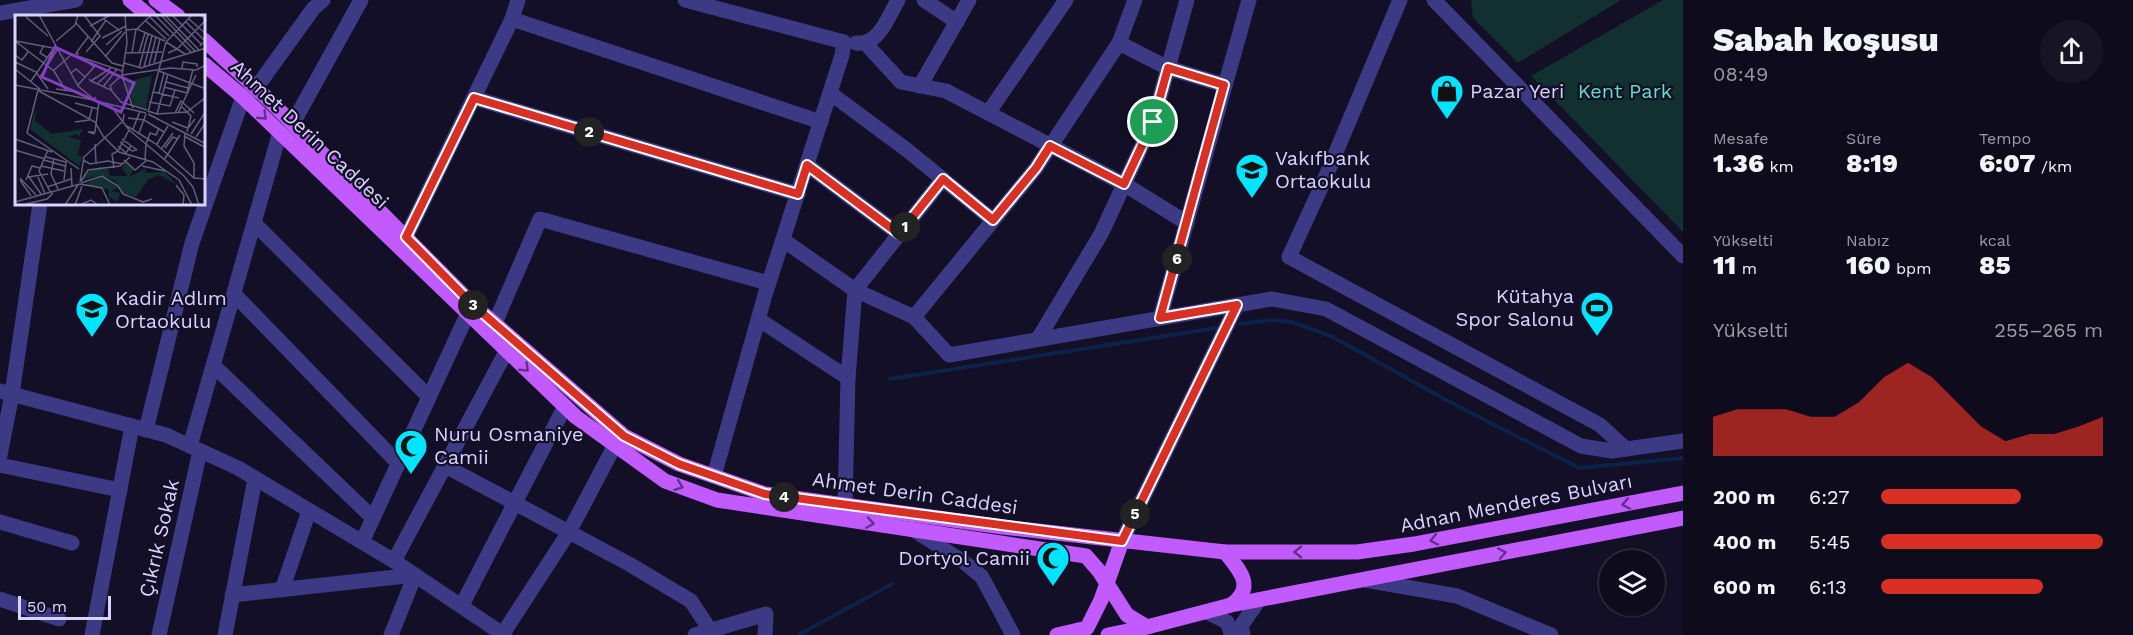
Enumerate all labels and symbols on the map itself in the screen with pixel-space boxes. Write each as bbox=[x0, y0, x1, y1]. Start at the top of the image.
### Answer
inset map bbox=[15, 15, 206, 206]
street label: Ahmet Derin Caddesi bbox=[226, 55, 394, 213]
shop icon: Pazar Yeri bbox=[1429, 73, 1465, 120]
place label: Pazar Yeri bbox=[1470, 79, 1564, 103]
park label: Kent Park bbox=[1578, 79, 1672, 103]
pin bbox=[1127, 96, 1178, 147]
one-way arrow bbox=[256, 109, 267, 120]
pin: 2 bbox=[574, 117, 604, 147]
place label: Vakıfbank Ortaokulu bbox=[1275, 146, 1371, 193]
school or university icon: Vakıfbank Ortaokulu bbox=[1234, 152, 1270, 199]
pin: 1 bbox=[890, 212, 920, 242]
pin: 6 bbox=[1162, 244, 1192, 274]
place label: Kütahya Spor Salonu bbox=[1455, 284, 1574, 331]
place label: Kadir Adlım Ortaokulu bbox=[115, 286, 227, 333]
pin: 3 bbox=[458, 290, 488, 320]
sports icon: Kütahya Spor Salonu bbox=[1579, 290, 1615, 337]
school or university icon: Kadir Adlım Ortaokulu bbox=[74, 291, 110, 338]
one-way arrow bbox=[518, 361, 529, 372]
place label: Nuru Osmaniye Camii bbox=[434, 422, 584, 469]
mosque icon: Nuru Osmaniye Camii bbox=[393, 428, 429, 475]
street label: Ahmet Derin Caddesi bbox=[811, 467, 1019, 519]
street label: Adnan Menderes Bulvarı bbox=[1398, 469, 1634, 537]
street label: Çıkrık Sokak bbox=[134, 477, 184, 599]
one-way arrow bbox=[673, 478, 684, 491]
pin: 4 bbox=[769, 482, 799, 512]
one-way arrow bbox=[1621, 497, 1631, 510]
pin: 5 bbox=[1120, 499, 1150, 529]
one-way arrow bbox=[864, 516, 874, 529]
one-way arrow bbox=[1429, 533, 1439, 546]
mosque icon: Dortyol Camii bbox=[1035, 540, 1071, 587]
place label: Dortyol Camii bbox=[898, 546, 1030, 570]
one-way arrow bbox=[1294, 546, 1303, 558]
one-way arrow bbox=[1498, 547, 1507, 559]
scale bar bbox=[18, 593, 111, 620]

